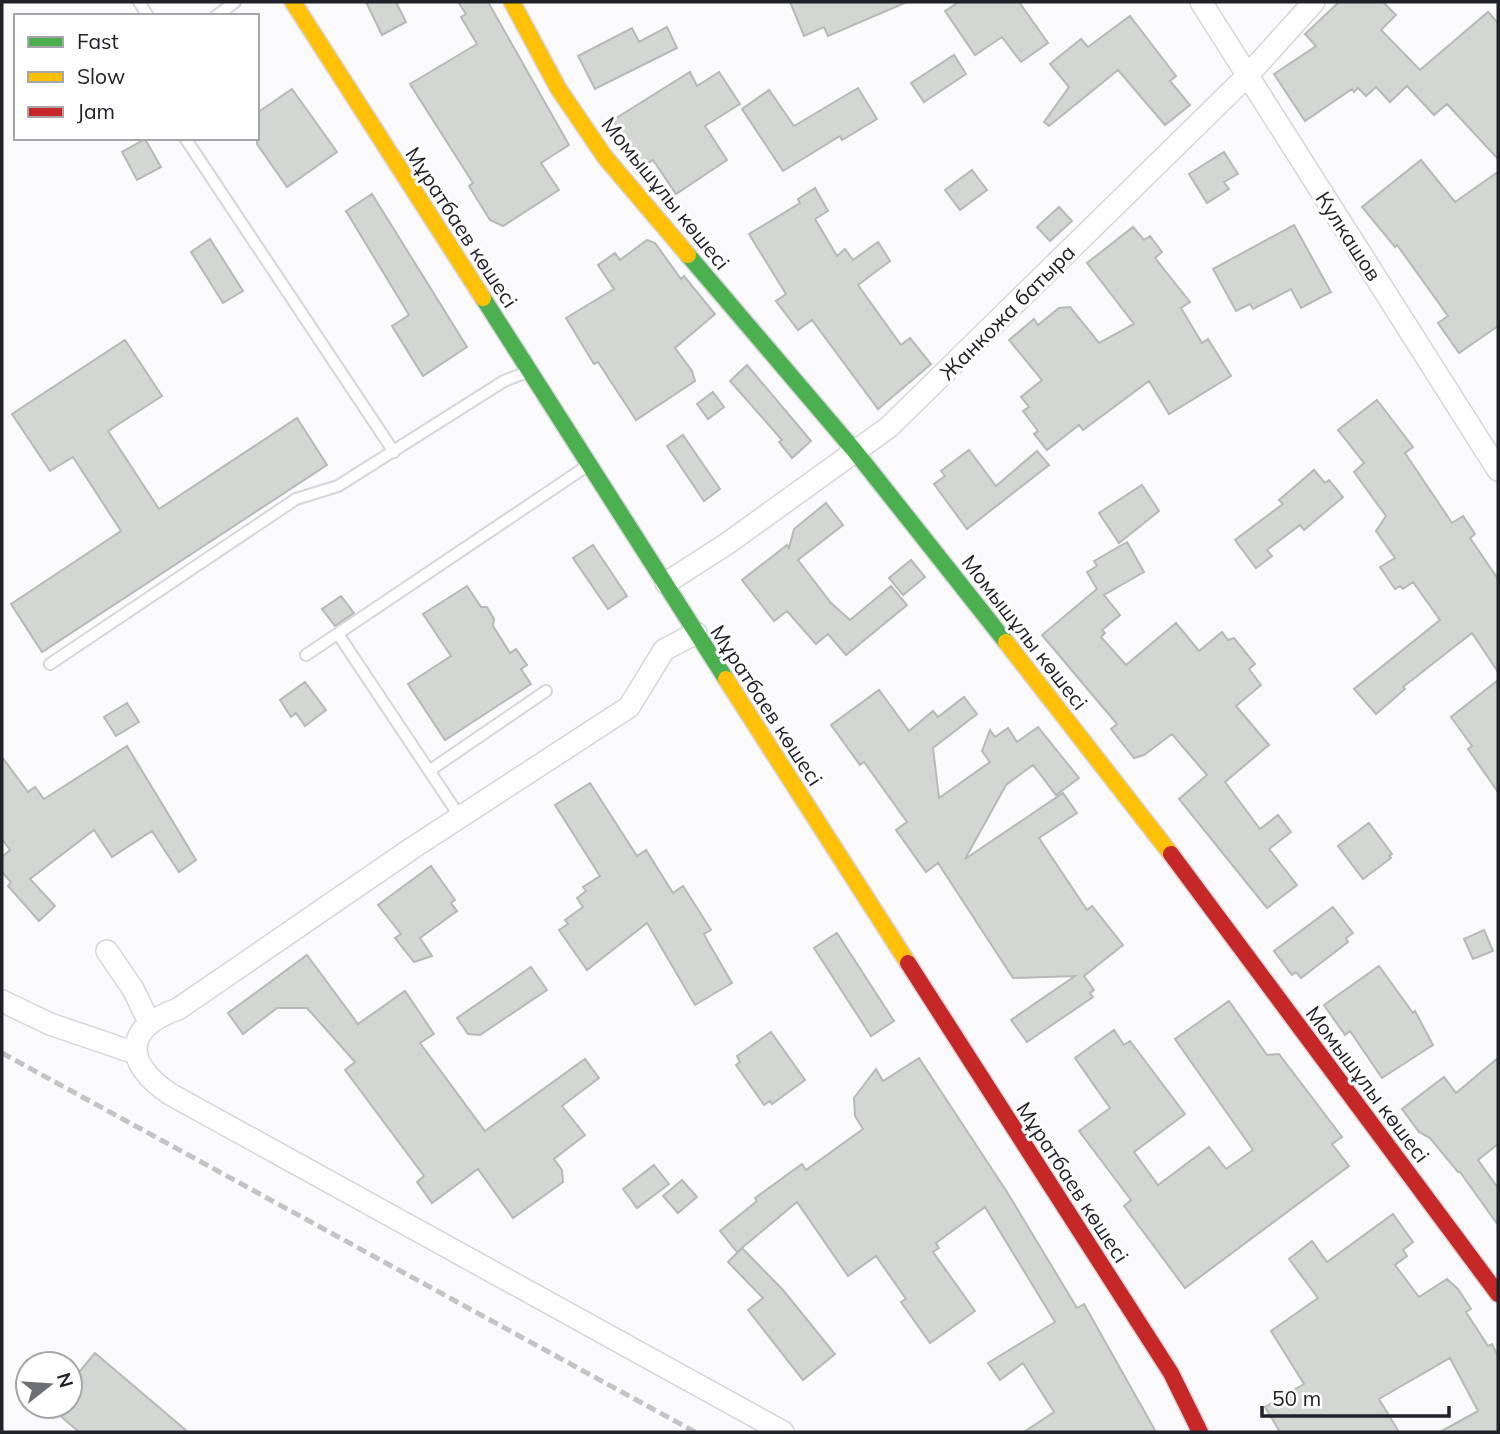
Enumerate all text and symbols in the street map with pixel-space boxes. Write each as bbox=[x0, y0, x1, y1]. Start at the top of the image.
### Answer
legend bbox=[14, 14, 259, 140]
text: Fast bbox=[77, 28, 119, 54]
text: Slow bbox=[77, 63, 125, 89]
text: Jam bbox=[77, 98, 115, 124]
street label: Момышұлы көшесі bbox=[596, 111, 736, 275]
street label: Мұратбаев көшесі bbox=[400, 142, 524, 312]
street label: Кулкашов bbox=[1310, 186, 1388, 286]
street label: Жанкожа батыра bbox=[934, 239, 1080, 385]
street label: Момышұлы көшесі bbox=[956, 549, 1094, 715]
street label: Мұратбаев көшесі bbox=[705, 620, 829, 790]
street label: Момышұлы көшесі bbox=[1301, 1001, 1435, 1167]
street label: Мұратбаев көшесі bbox=[1011, 1097, 1135, 1267]
north arrow bbox=[14, 1350, 84, 1420]
text: N bbox=[52, 1370, 79, 1390]
scale bar bbox=[1262, 1374, 1449, 1418]
text: 50 m bbox=[1272, 1385, 1321, 1411]

